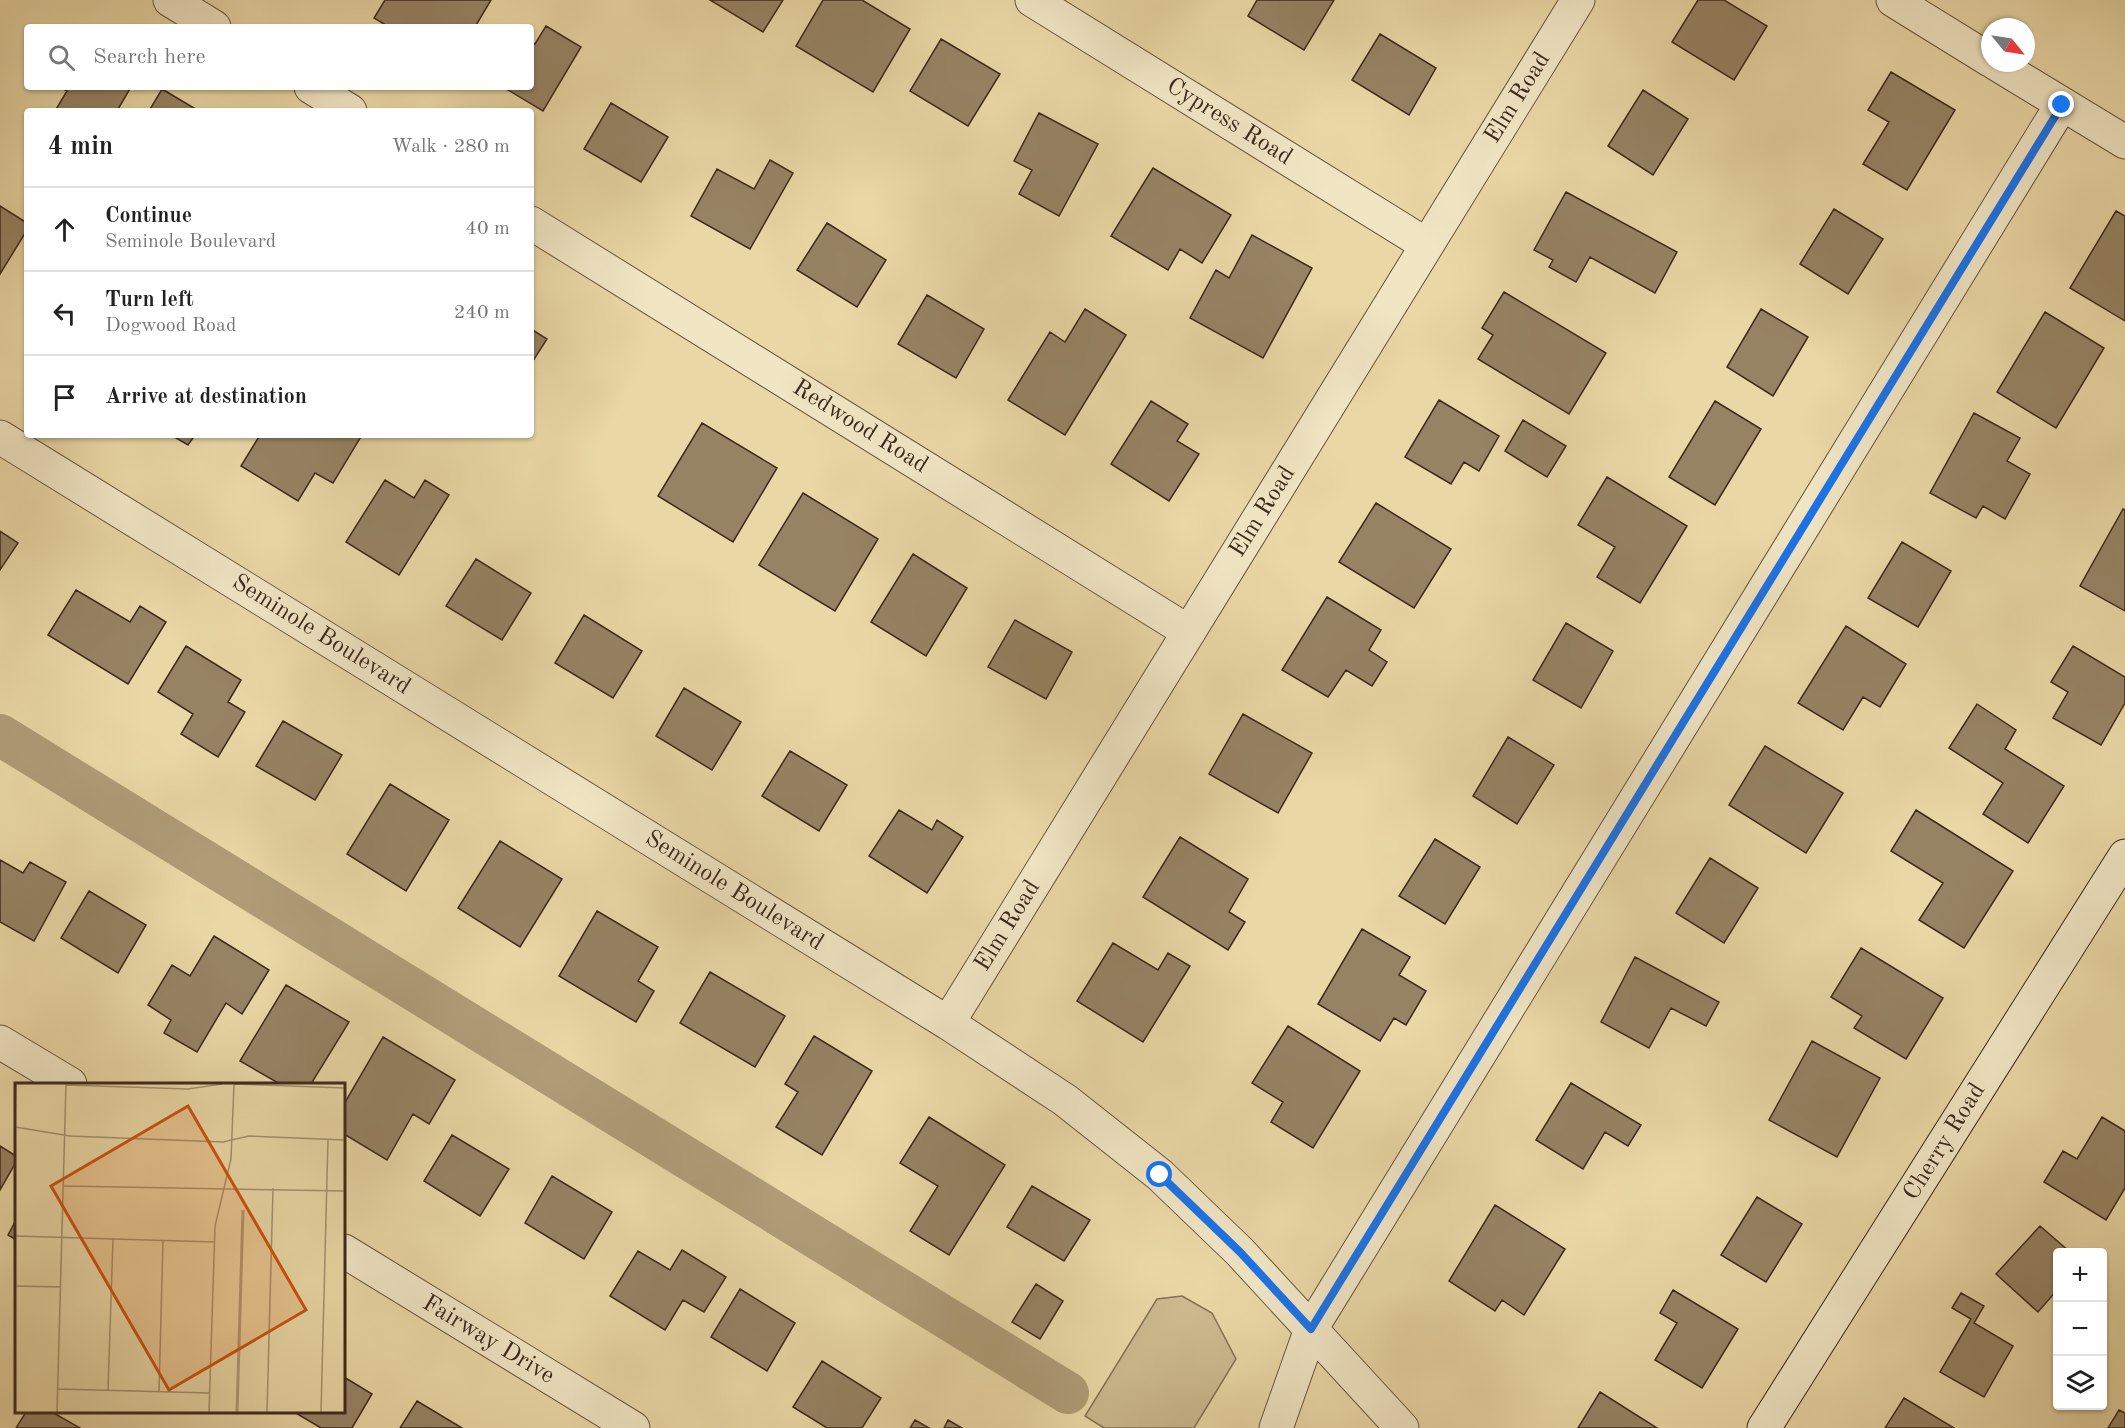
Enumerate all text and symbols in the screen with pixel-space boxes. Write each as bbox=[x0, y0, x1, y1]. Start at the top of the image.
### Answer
north arrow bbox=[1981, 18, 2035, 72]
search box bbox=[24, 24, 534, 90]
icon: search bbox=[45, 41, 78, 74]
text: Search here bbox=[93, 46, 206, 68]
street label: Elm Road bbox=[1481, 48, 1555, 148]
street label: Cypress Road bbox=[1162, 74, 1296, 170]
route end bbox=[2048, 91, 2074, 117]
text: 4 min bbox=[48, 134, 113, 160]
text: Walk · 280 m bbox=[391, 137, 510, 157]
text: Continue bbox=[105, 205, 192, 227]
icon: ahead bbox=[48, 213, 81, 246]
text: 40 m bbox=[465, 219, 510, 239]
text: Seminole Boulevard bbox=[105, 232, 276, 252]
text: Turn left bbox=[105, 289, 194, 311]
icon: left bbox=[48, 297, 81, 330]
text: 240 m bbox=[454, 303, 510, 323]
text: Dogwood Road bbox=[105, 316, 236, 336]
street label: Redwood Road bbox=[788, 376, 932, 478]
icon: arrive bbox=[48, 381, 81, 414]
text: Arrive at destination bbox=[105, 386, 307, 408]
street label: Elm Road bbox=[1226, 462, 1300, 562]
street label: Seminole Boulevard bbox=[227, 570, 415, 700]
street label: Seminole Boulevard bbox=[640, 826, 828, 956]
street label: Elm Road bbox=[971, 876, 1045, 976]
street label: Cherry Road bbox=[1900, 1079, 1990, 1205]
inset map bbox=[15, 1083, 345, 1413]
route start bbox=[1146, 1161, 1172, 1187]
map controls bbox=[2053, 1248, 2107, 1410]
button: + bbox=[2053, 1248, 2107, 1302]
street label: Fairway Drive bbox=[418, 1291, 558, 1389]
button: − bbox=[2053, 1302, 2107, 1356]
button: layers bbox=[2053, 1356, 2107, 1410]

